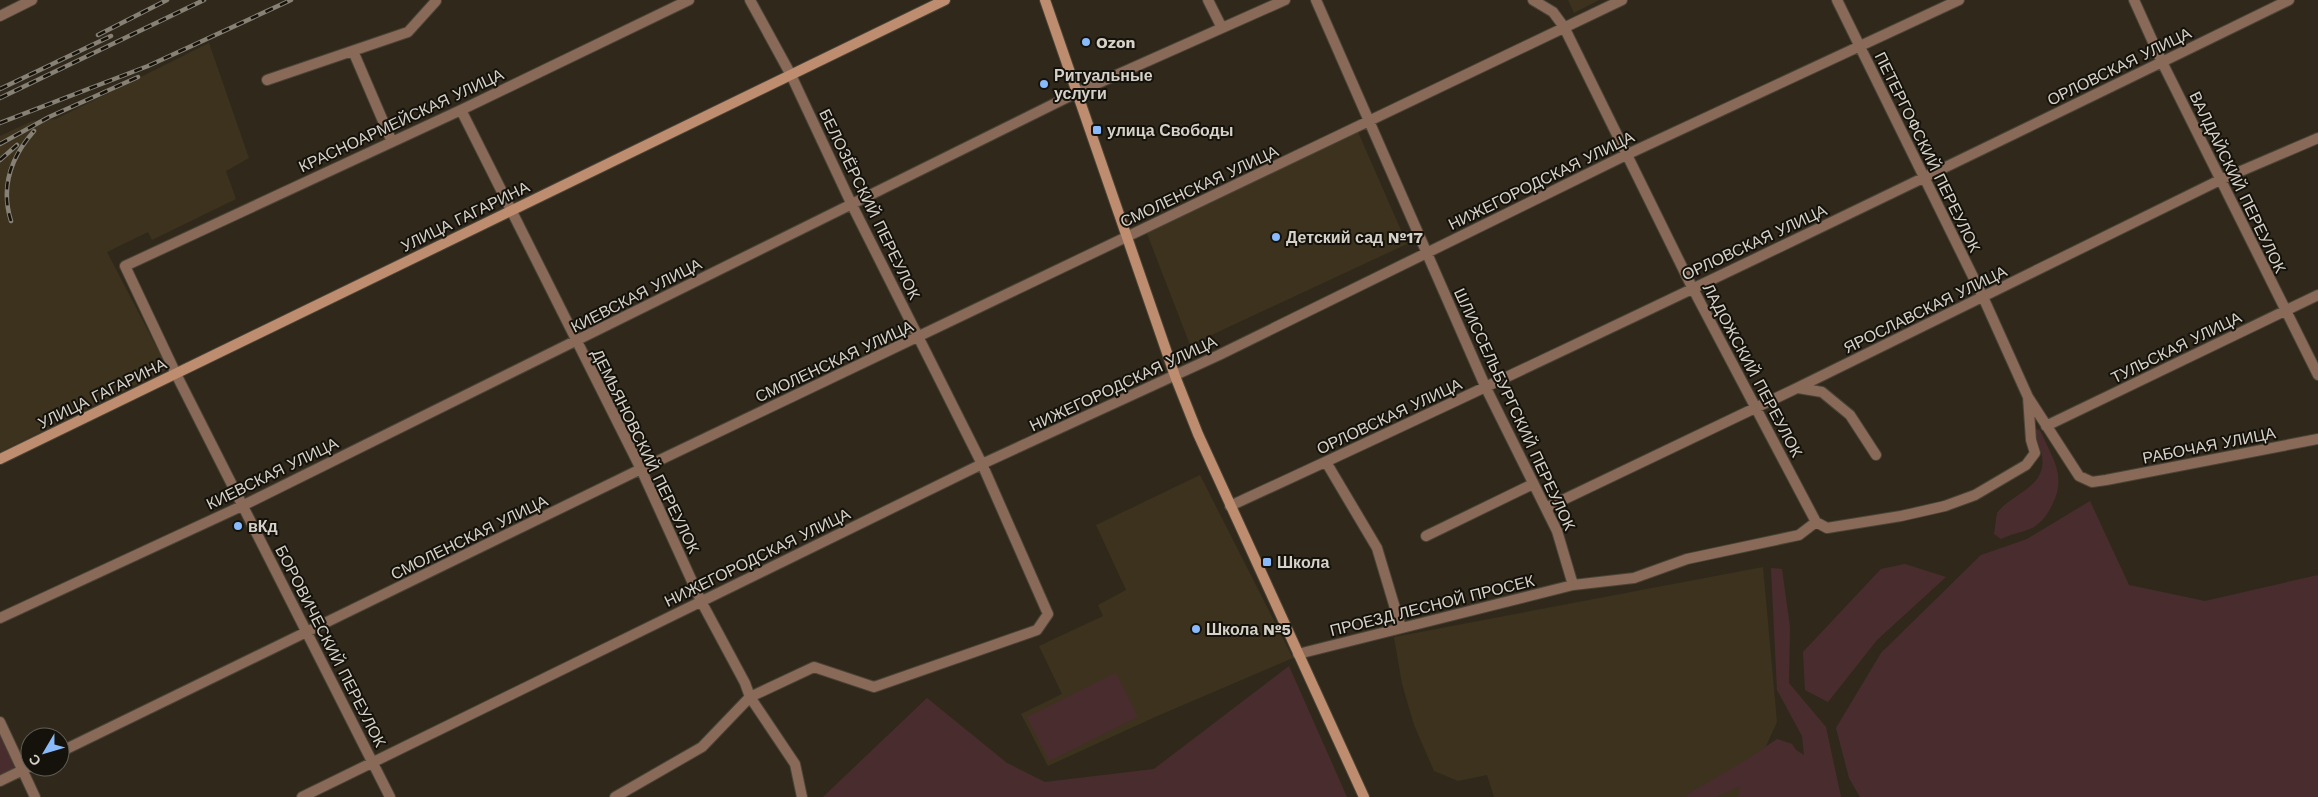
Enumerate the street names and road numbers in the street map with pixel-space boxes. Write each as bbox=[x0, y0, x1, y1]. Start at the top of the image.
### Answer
street label: ОРЛОВСКАЯ УЛИЦА bbox=[2044, 23, 2195, 110]
street label: ПЕТЕРГОФСКИЙ ПЕРЕУЛОК bbox=[1871, 49, 1985, 256]
street label: КРАСНОАРМЕЙСКАЯ УЛИЦА bbox=[296, 64, 507, 176]
street label: ВАЛДАЙСКИЙ ПЕРЕУЛОК bbox=[2185, 88, 2290, 277]
street label: БЕЛОЗЁРСКИЙ ПЕРЕУЛОК bbox=[815, 106, 924, 303]
street label: НИЖЕГОРОДСКАЯ УЛИЦА bbox=[1445, 127, 1638, 234]
street label: СМОЛЕНСКАЯ УЛИЦА bbox=[1117, 141, 1282, 231]
street label: УЛИЦА ГАГАРИНА bbox=[398, 177, 533, 256]
street label: ОРЛОВСКАЯ УЛИЦА bbox=[1679, 200, 1830, 284]
street label: КИЕВСКАЯ УЛИЦА bbox=[568, 254, 705, 337]
street label: ЯРОСЛАВСКАЯ УЛИЦА bbox=[1840, 261, 2010, 357]
street label: ЛАДОЖСКИЙ ПЕРЕУЛОК bbox=[1699, 280, 1807, 461]
street label: ШЛИССЕЛЬБУРГСКИЙ ПЕРЕУЛОК bbox=[1450, 285, 1579, 534]
street label: ТУЛЬСКАЯ УЛИЦА bbox=[2108, 307, 2245, 387]
street label: СМОЛЕНСКАЯ УЛИЦА bbox=[752, 316, 917, 406]
street label: НИЖЕГОРОДСКАЯ УЛИЦА bbox=[1026, 331, 1220, 435]
street label: ДЕМЬЯНОВСКИЙ ПЕРЕУЛОК bbox=[588, 346, 704, 557]
street label: УЛИЦА ГАГАРИНА bbox=[35, 354, 170, 433]
street label: ОРЛОВСКАЯ УЛИЦА bbox=[1314, 374, 1465, 458]
street label: РАБОЧАЯ УЛИЦА bbox=[2141, 423, 2278, 468]
street label: КИЕВСКАЯ УЛИЦА bbox=[203, 433, 342, 514]
street label: СМОЛЕНСКАЯ УЛИЦА bbox=[388, 491, 551, 584]
street label: НИЖЕГОРОДСКАЯ УЛИЦА bbox=[661, 504, 854, 611]
street label: БОРОВИЧЕСКИЙ ПЕРЕУЛОК bbox=[271, 542, 390, 751]
street label: ПРОЕЗД ЛЕСНОЙ ПРОСЕК bbox=[1328, 571, 1537, 640]

